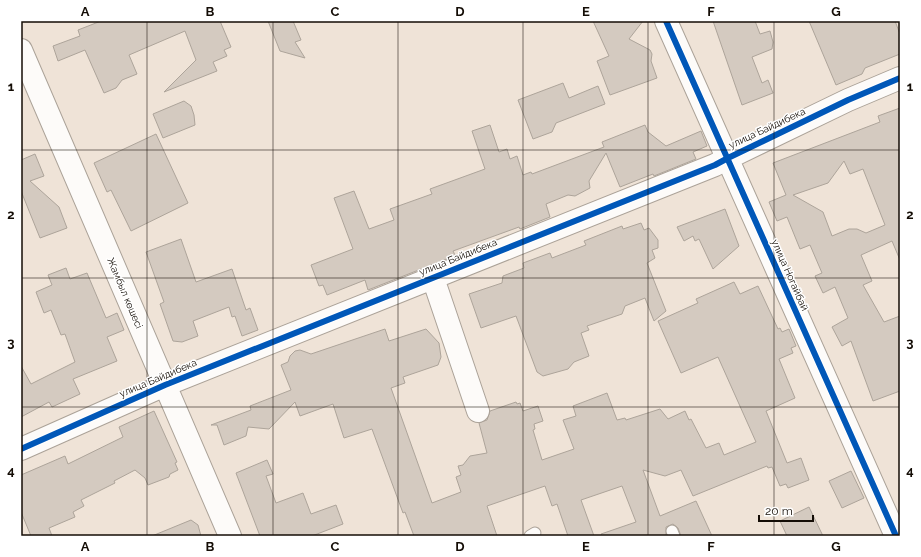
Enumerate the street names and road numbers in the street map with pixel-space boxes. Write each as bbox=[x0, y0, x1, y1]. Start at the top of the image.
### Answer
street label: улица Байдибека bbox=[727, 105, 807, 151]
street label: улица Байдибека bbox=[417, 236, 499, 278]
street label: улица Ногайбай bbox=[769, 238, 811, 312]
street label: Жамбыл көшесі bbox=[105, 256, 145, 330]
street label: улица Байдибека bbox=[118, 357, 198, 399]

